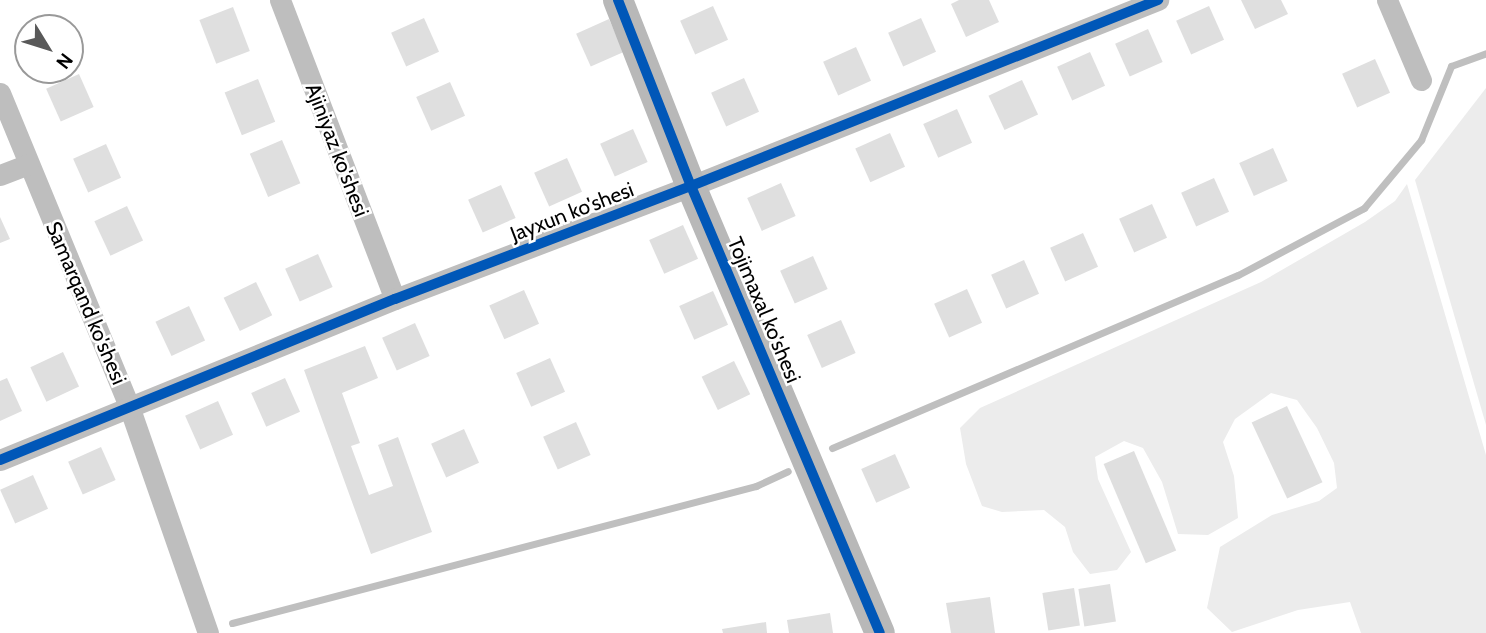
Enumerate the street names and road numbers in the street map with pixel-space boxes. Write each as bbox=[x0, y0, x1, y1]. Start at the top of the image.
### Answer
street label: Ajiniyaz ko'shesi bbox=[300, 80, 374, 220]
street label: Jayxun ko'shesi bbox=[507, 177, 637, 247]
street label: Samarqand ko'shesi bbox=[40, 218, 132, 388]
street label: Tojimaxal ko'shesi bbox=[722, 233, 806, 387]

